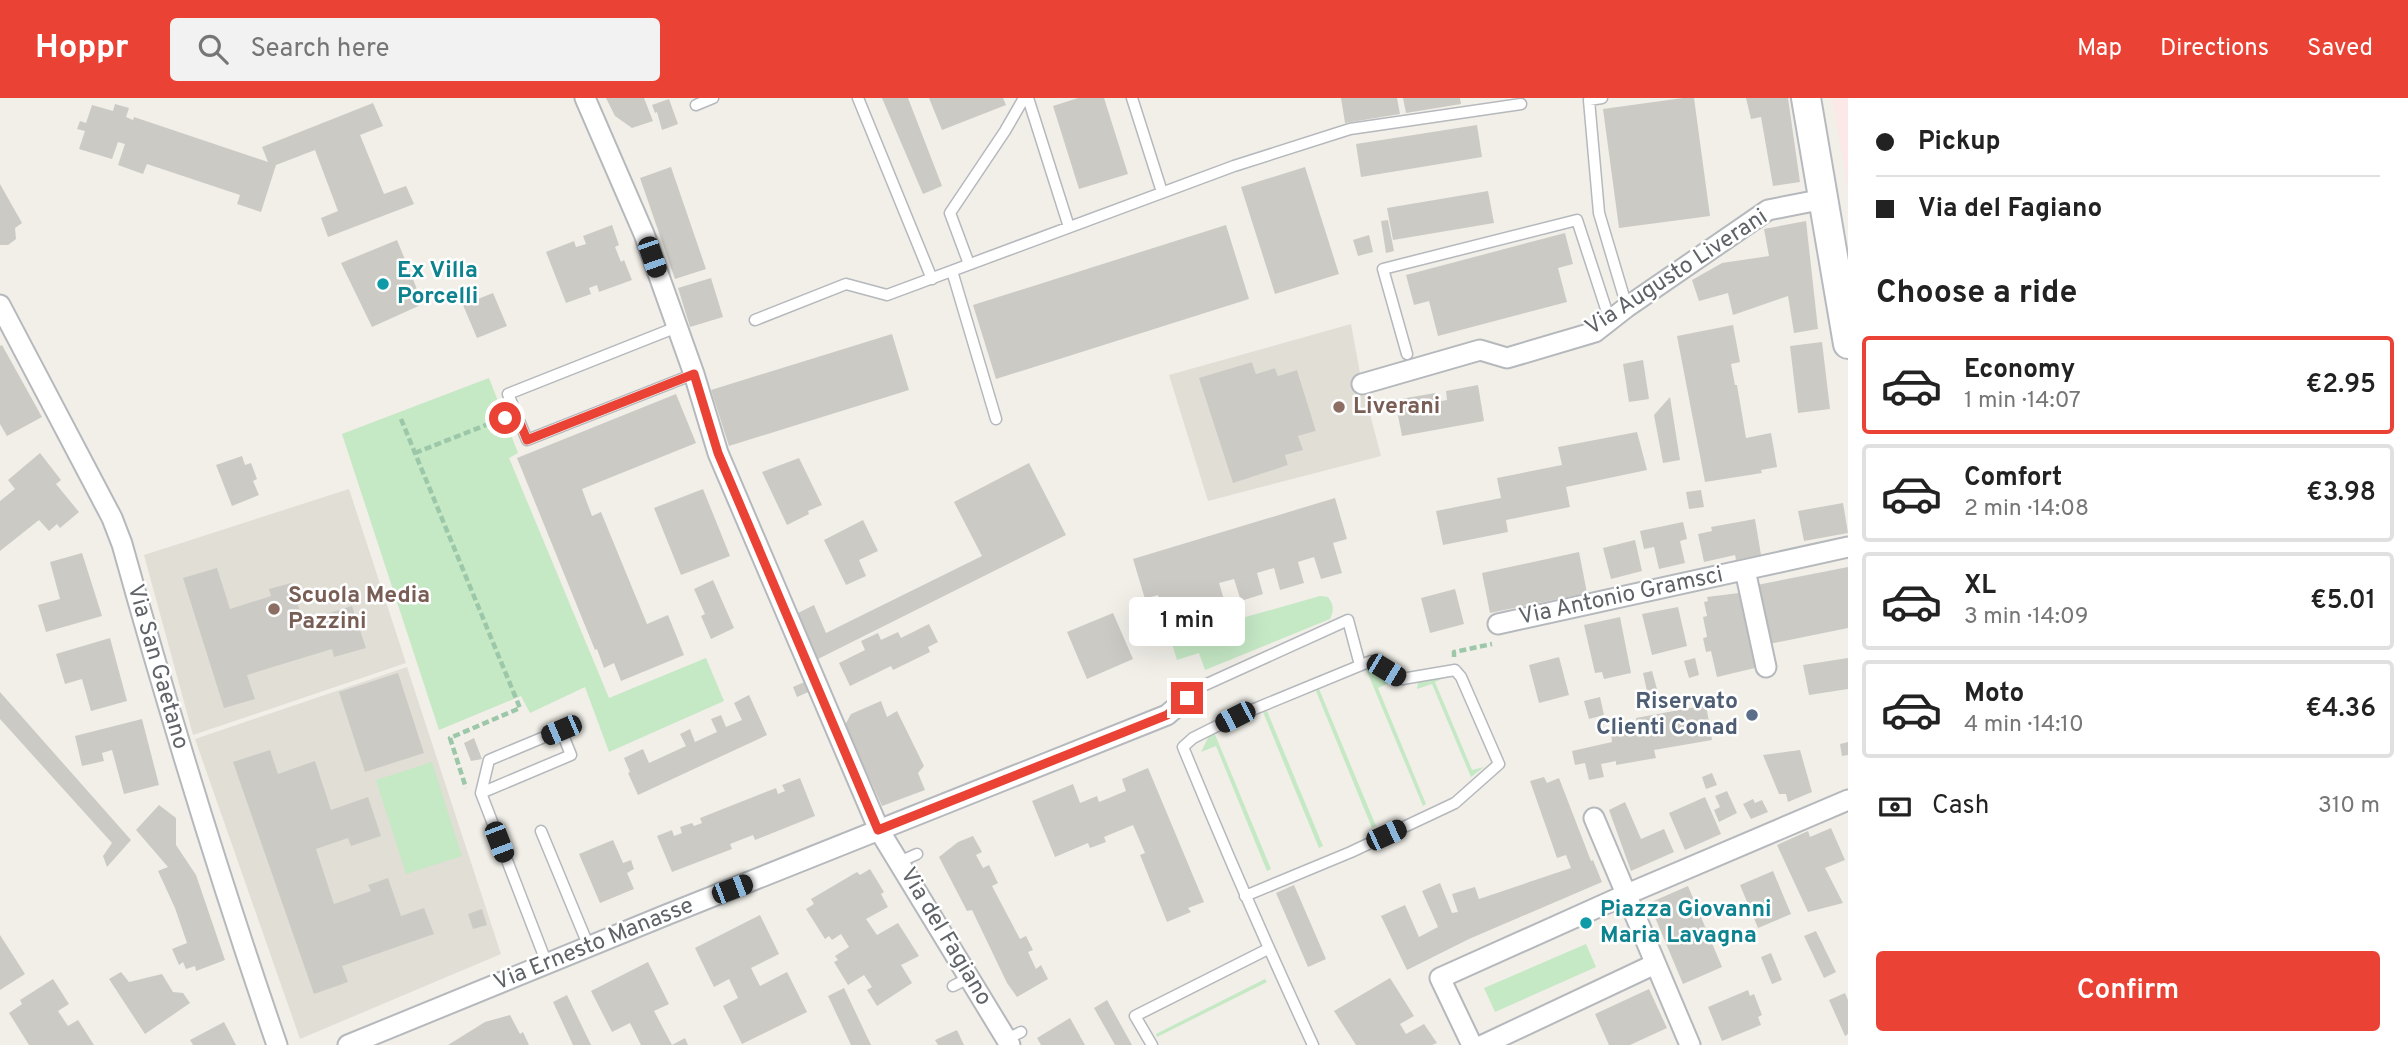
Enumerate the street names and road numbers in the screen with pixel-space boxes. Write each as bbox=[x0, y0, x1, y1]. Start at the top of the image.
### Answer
street label: Via Augusto Liverani bbox=[1580, 203, 1774, 343]
street label: Via Antonio Gramsci bbox=[1516, 561, 1726, 633]
street label: Via San Gaetano bbox=[120, 581, 194, 753]
street label: Via del Fagiano bbox=[892, 863, 998, 1011]
street label: Via Ernesto Manasse bbox=[490, 892, 698, 998]

